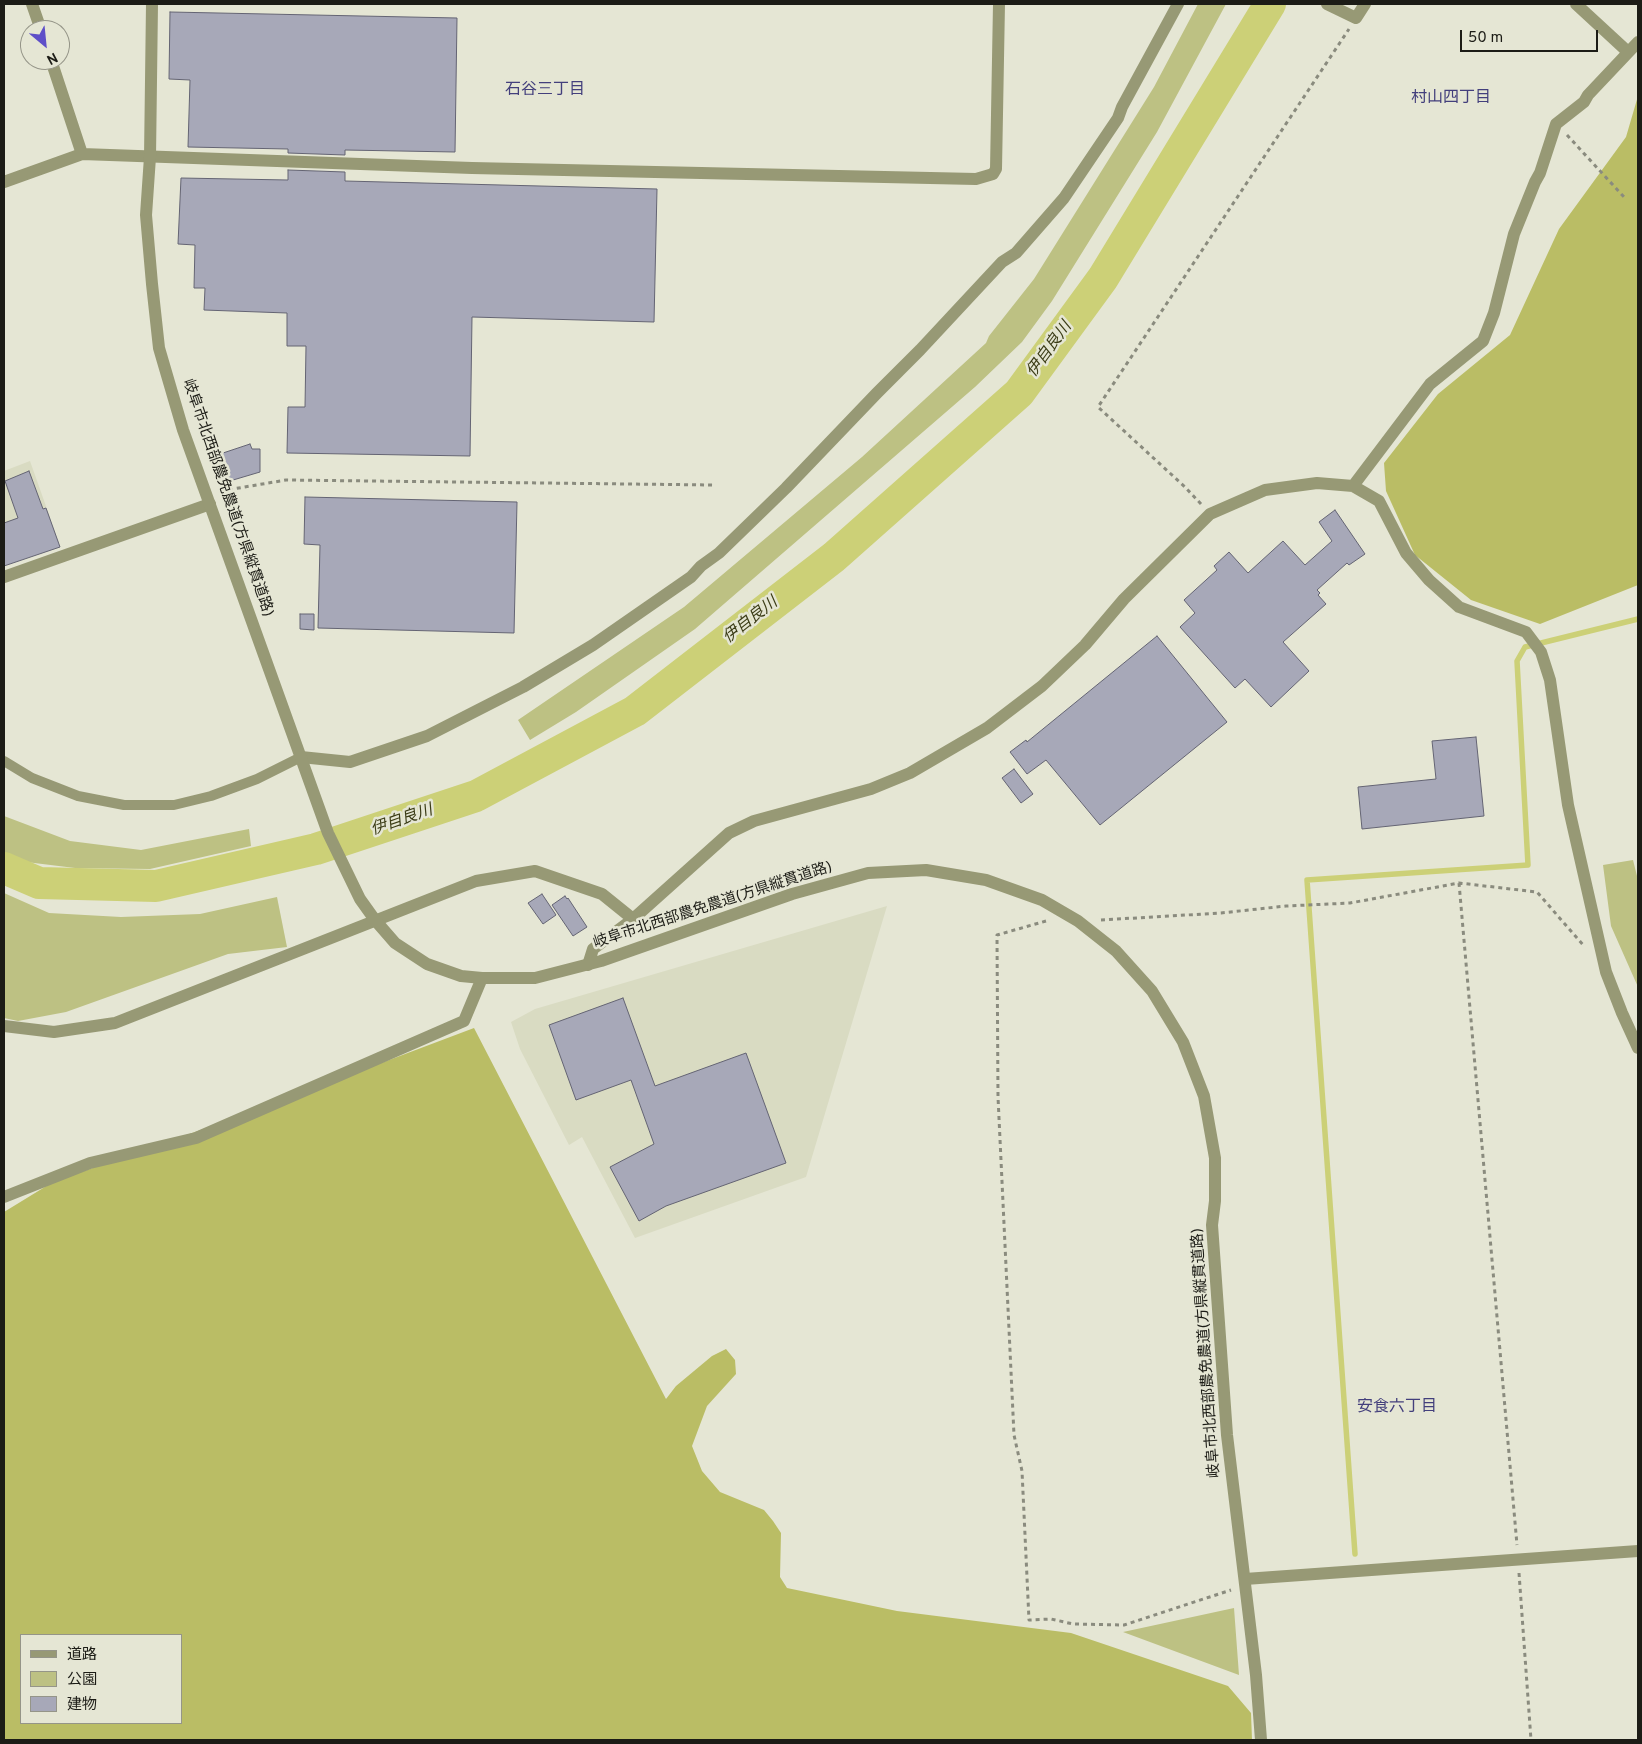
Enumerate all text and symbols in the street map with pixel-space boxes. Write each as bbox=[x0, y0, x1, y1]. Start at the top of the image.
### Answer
north arrow bbox=[20, 20, 70, 70]
scale bar bbox=[1462, 20, 1600, 52]
text: 50 m bbox=[1468, 29, 1503, 48]
text: N bbox=[43, 48, 60, 68]
district label: 石谷三丁目 bbox=[505, 81, 585, 101]
district label: 村山四丁目 bbox=[1411, 89, 1491, 109]
water label: 伊自良川 bbox=[1023, 318, 1077, 382]
street label: 岐阜市北西部農免農道(方県縦貫道路) bbox=[178, 377, 276, 619]
water label: 伊自良川 bbox=[720, 594, 782, 648]
water label: 伊自良川 bbox=[369, 802, 435, 840]
street label: 岐阜市北西部農免農道(方県縦貫道路) bbox=[591, 859, 835, 953]
street label: 岐阜市北西部農免農道(方県縦貫道路) bbox=[1189, 1228, 1225, 1478]
district label: 安食六丁目 bbox=[1357, 1398, 1437, 1418]
legend bbox=[20, 1634, 182, 1724]
text: 道路 bbox=[67, 1646, 97, 1665]
text: 公園 bbox=[67, 1671, 97, 1690]
text: 建物 bbox=[67, 1696, 97, 1715]

